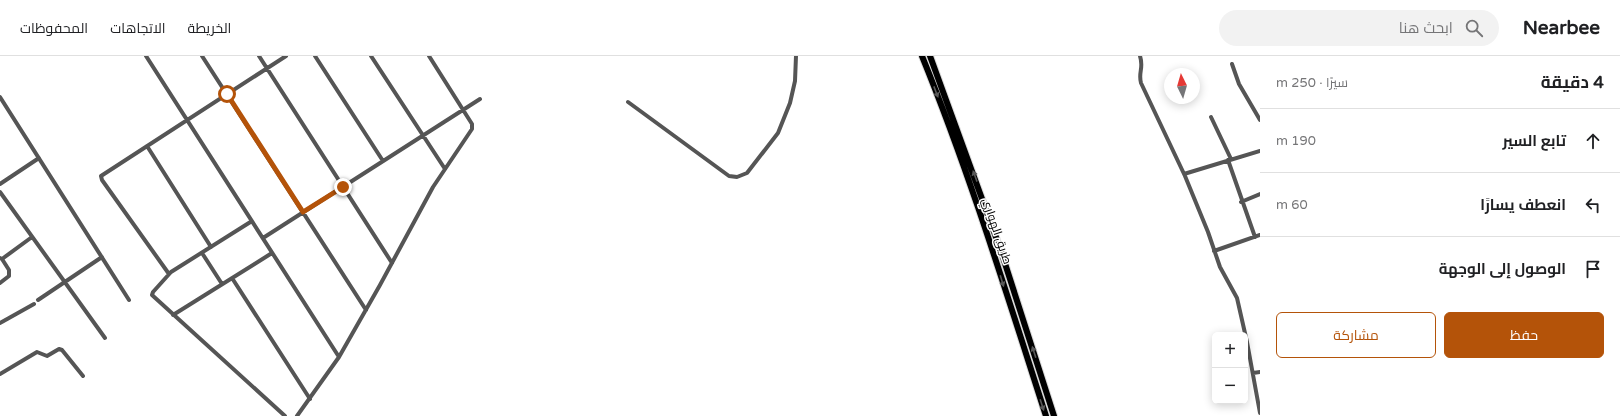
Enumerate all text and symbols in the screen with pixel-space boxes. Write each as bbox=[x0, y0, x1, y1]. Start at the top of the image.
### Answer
search box bbox=[1219, 10, 1499, 46]
icon: search bbox=[1463, 17, 1485, 39]
text: Nearbee bbox=[1523, 17, 1600, 39]
text: ابحث هنا bbox=[1399, 19, 1453, 37]
text: المحفوظات bbox=[20, 20, 88, 37]
text: الاتجاهات bbox=[110, 20, 166, 37]
text: الخريطة bbox=[188, 20, 231, 37]
north arrow bbox=[1164, 68, 1200, 104]
text: 4 دقيقة bbox=[1541, 72, 1604, 93]
text: سيرًا · 250 m bbox=[1276, 75, 1348, 91]
route start bbox=[218, 85, 236, 103]
one-way arrow bbox=[933, 87, 939, 99]
icon: ahead bbox=[1582, 130, 1604, 152]
text: تابع السير bbox=[1502, 132, 1566, 150]
text: 190 m bbox=[1276, 133, 1316, 149]
one-way arrow bbox=[971, 170, 977, 182]
route end bbox=[334, 178, 352, 196]
icon: left bbox=[1582, 194, 1604, 216]
street label: طريق الهواري bbox=[976, 196, 1015, 267]
text: انعطف يسارًا bbox=[1480, 196, 1566, 214]
text: 60 m bbox=[1276, 197, 1308, 213]
icon: arrive bbox=[1582, 258, 1604, 280]
text: الوصول إلى الوجهة bbox=[1439, 260, 1566, 278]
one-way arrow bbox=[1000, 275, 1006, 287]
button: مشاركة bbox=[1276, 312, 1436, 358]
button: حفظ bbox=[1444, 312, 1604, 358]
map controls bbox=[1212, 332, 1248, 404]
button: + bbox=[1212, 332, 1248, 368]
one-way arrow bbox=[1031, 346, 1037, 358]
button: − bbox=[1212, 368, 1248, 404]
one-way arrow bbox=[1039, 399, 1045, 411]

